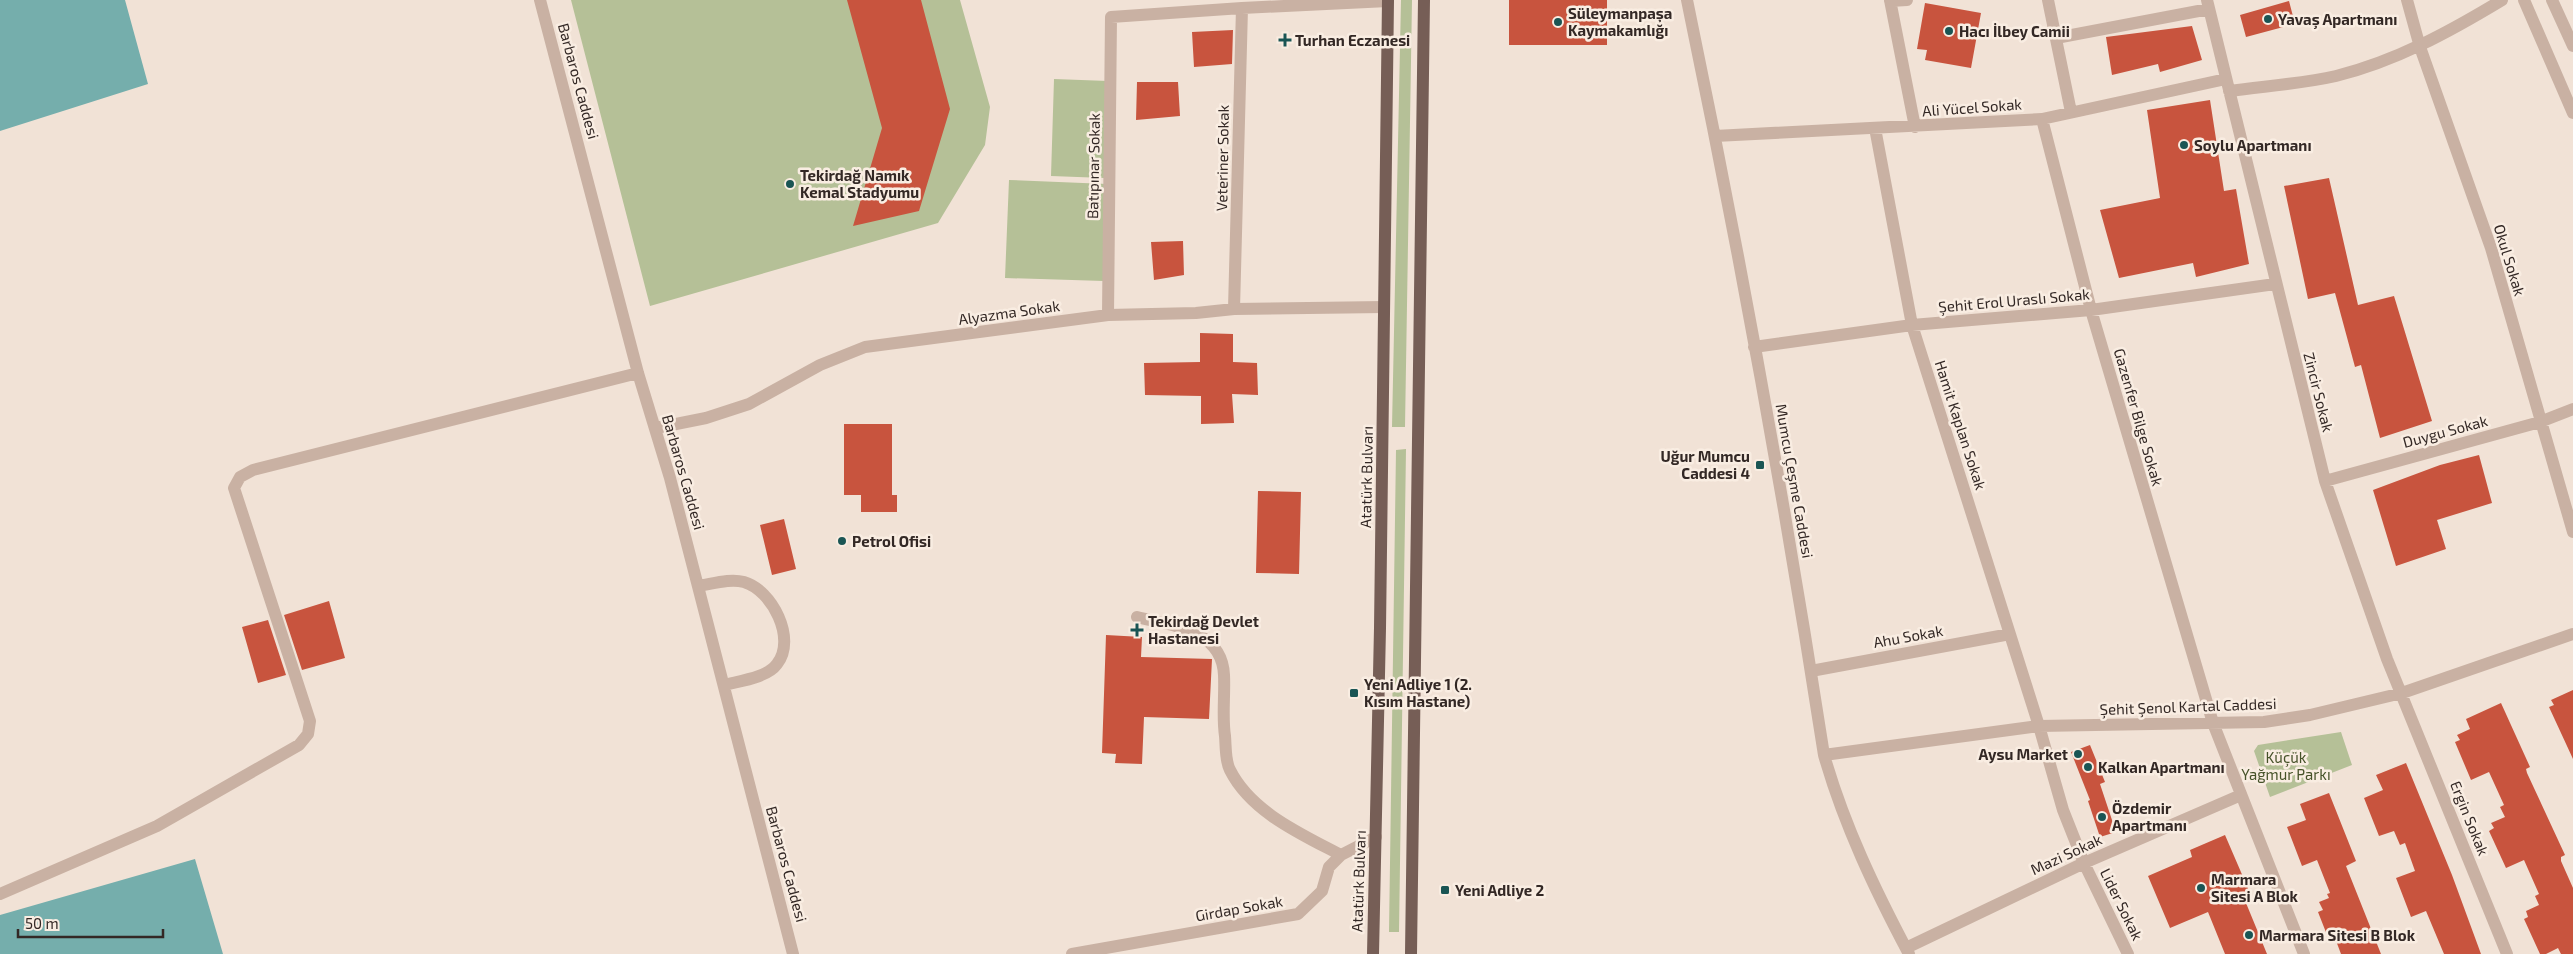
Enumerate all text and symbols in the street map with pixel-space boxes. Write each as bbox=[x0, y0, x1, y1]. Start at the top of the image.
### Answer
place label: Süleymanpaşa Kaymakamlığı bbox=[1568, 4, 1672, 40]
place label: Yavaş Apartmanı bbox=[2278, 10, 2397, 30]
marker: Yavaş Apartmanı bbox=[2262, 13, 2274, 25]
marker: Süleymanpaşa Kaymakamlığı bbox=[1552, 16, 1564, 28]
street label: Barbaros Caddesi bbox=[555, 21, 603, 141]
place label: Hacı İlbey Camii bbox=[1959, 22, 2070, 41]
marker: Hacı İlbey Camii bbox=[1943, 25, 1955, 37]
place label: Turhan Eczanesi bbox=[1295, 31, 1410, 49]
marker: Turhan Eczanesi bbox=[1279, 34, 1291, 46]
street label: Ali Yücel Sokak bbox=[1922, 95, 2023, 119]
street label: Veteriner Sokak bbox=[1212, 104, 1232, 211]
street label: Batıpınar Sokak bbox=[1083, 113, 1103, 219]
place label: Soylu Apartmanı bbox=[2194, 136, 2312, 155]
marker: Soylu Apartmanı bbox=[2178, 139, 2190, 151]
place label: Tekirdağ Namık Kemal Stadyumu bbox=[800, 166, 919, 202]
marker: Tekirdağ Namık Kemal Stadyumu bbox=[784, 178, 796, 190]
street label: Okul Sokak bbox=[2491, 222, 2530, 298]
street label: Şehit Erol Uraslı Sokak bbox=[1938, 284, 2091, 317]
street label: Alyazma Sokak bbox=[957, 296, 1061, 328]
street label: Gazenfer Bilge Sokak bbox=[2111, 346, 2167, 488]
street label: Zincir Sokak bbox=[2300, 350, 2338, 434]
street label: Hamit Kaplan Sokak bbox=[1932, 358, 1991, 492]
street label: Mumcu Çeşme Caddesi bbox=[1772, 403, 1817, 560]
street label: Duygu Sokak bbox=[2401, 411, 2490, 451]
street label: Barbaros Caddesi bbox=[659, 412, 709, 532]
street label: Atatürk Bulvarı bbox=[1356, 426, 1376, 528]
place label: Uğur Mumcu Caddesi 4 bbox=[1660, 447, 1750, 482]
marker: Uğur Mumcu Caddesi 4 bbox=[1754, 459, 1766, 471]
place label: Petrol Ofisi bbox=[852, 532, 931, 550]
marker: Petrol Ofisi bbox=[836, 535, 848, 547]
place label: Tekirdağ Devlet Hastanesi bbox=[1148, 612, 1259, 647]
street label: Ahu Sokak bbox=[1872, 621, 1945, 651]
marker: Tekirdağ Devlet Hastanesi bbox=[1130, 623, 1144, 637]
place label: Yeni Adliye 1 (2. Kısım Hastane) bbox=[1364, 675, 1472, 710]
marker: Yeni Adliye 1 (2. Kısım Hastane) bbox=[1348, 687, 1360, 699]
street label: Şehit Şenol Kartal Caddesi bbox=[2099, 694, 2277, 719]
place label: Aysu Market bbox=[1979, 745, 2068, 764]
marker: Aysu Market bbox=[2072, 748, 2084, 760]
park label: Küçük Yağmur Parkı bbox=[2241, 748, 2331, 783]
place label: Kalkan Apartmanı bbox=[2098, 758, 2225, 776]
marker: Kalkan Apartmanı bbox=[2082, 761, 2094, 773]
street label: Ergin Sokak bbox=[2447, 778, 2493, 858]
place label: Özdemir Apartmanı bbox=[2112, 799, 2187, 834]
street label: Barbaros Caddesi bbox=[763, 804, 811, 924]
marker: Özdemir Apartmanı bbox=[2096, 811, 2108, 823]
street label: Atatürk Bulvarı bbox=[1347, 830, 1369, 932]
street label: Mazi Sokak bbox=[2028, 830, 2105, 878]
street label: Lider Sokak bbox=[2097, 865, 2147, 943]
place label: Marmara Sitesi A Blok bbox=[2211, 870, 2299, 905]
place label: Yeni Adliye 2 bbox=[1455, 881, 1544, 900]
marker: Marmara Sitesi A Blok bbox=[2195, 882, 2207, 894]
marker: Yeni Adliye 2 bbox=[1439, 884, 1451, 896]
street label: Girdap Sokak bbox=[1194, 891, 1284, 925]
scale bar bbox=[18, 906, 162, 938]
text: 50 m bbox=[25, 914, 59, 932]
place label: Marmara Sitesi B Blok bbox=[2259, 926, 2416, 944]
marker: Marmara Sitesi B Blok bbox=[2243, 929, 2255, 941]

